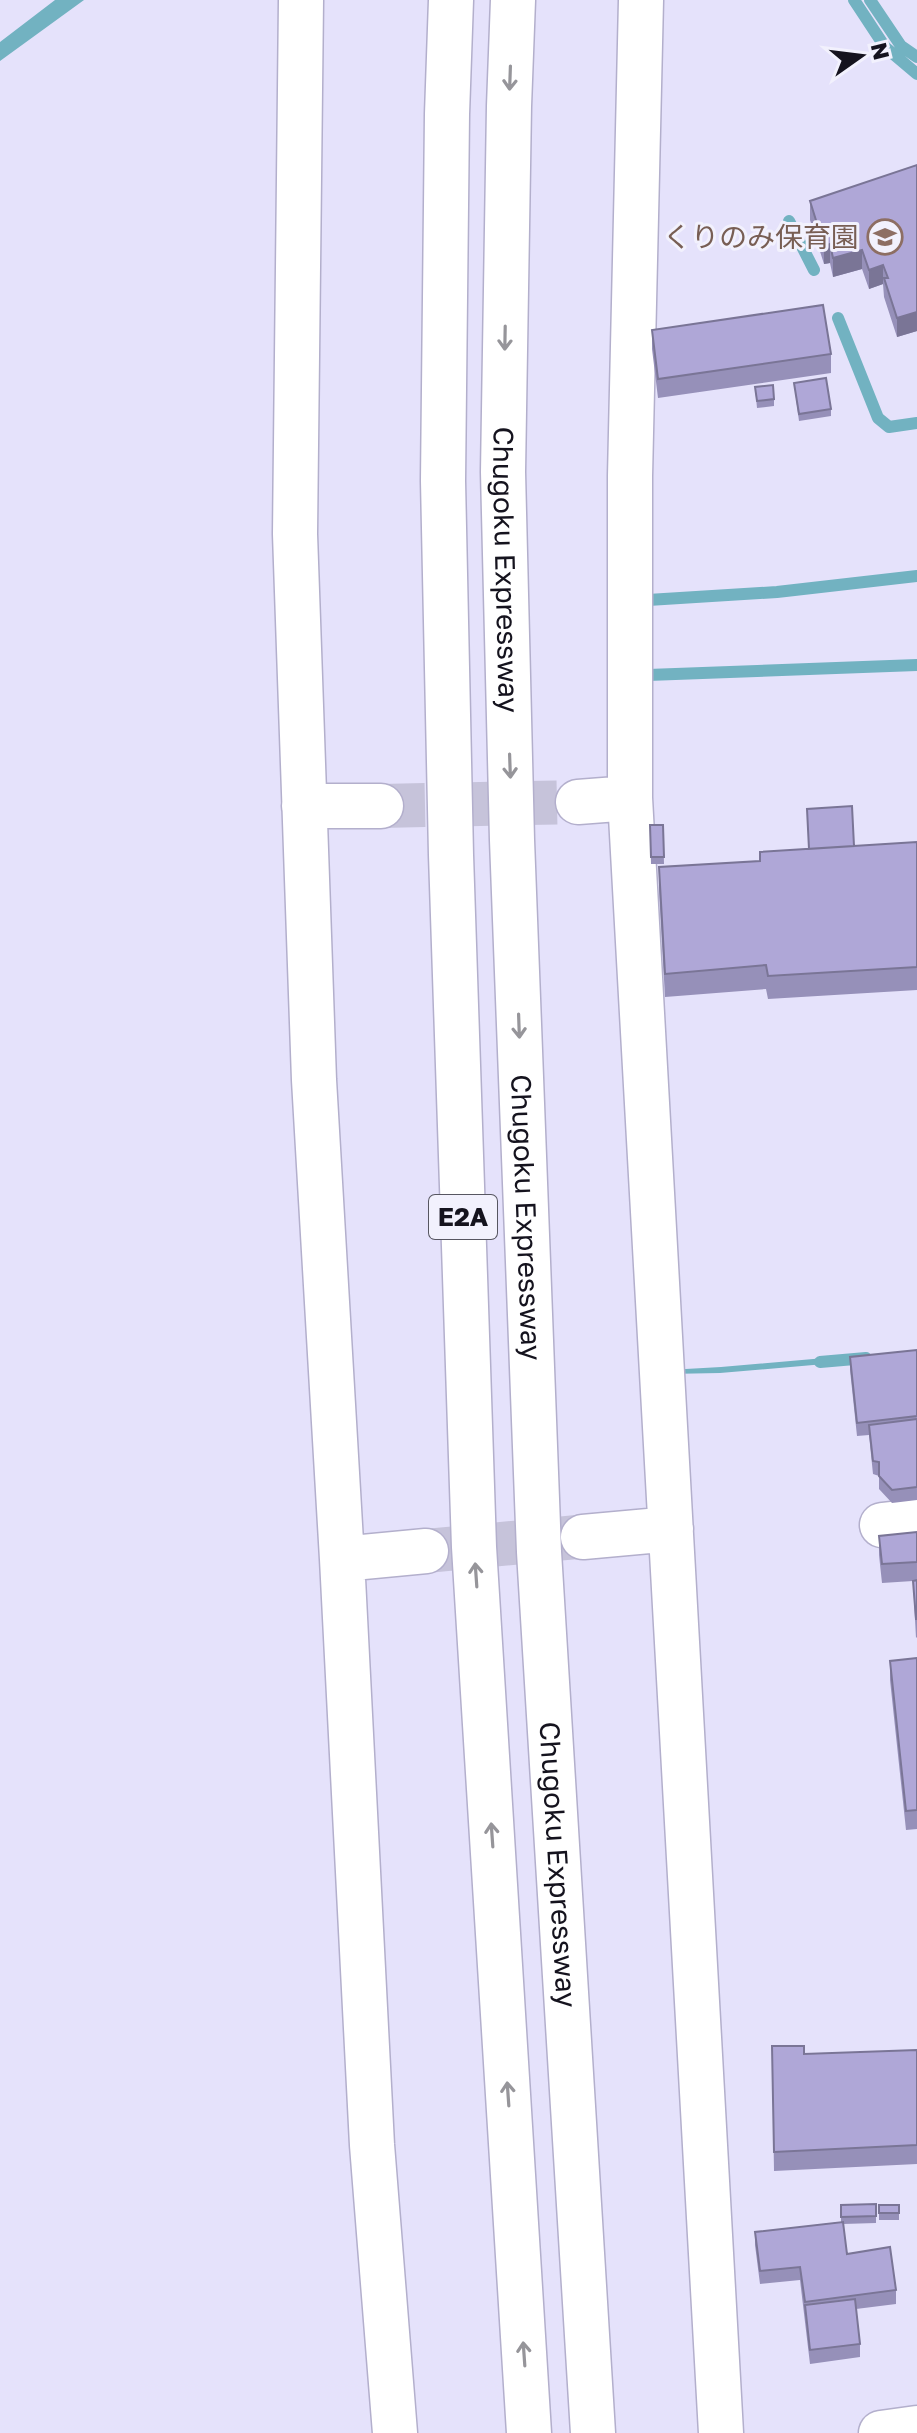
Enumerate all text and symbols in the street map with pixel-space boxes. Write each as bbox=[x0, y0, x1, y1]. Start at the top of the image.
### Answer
north arrow bbox=[821, 16, 901, 96]
text: N bbox=[866, 40, 896, 62]
one-way arrow bbox=[502, 64, 517, 91]
school or university icon: くりのみ保育園 bbox=[866, 218, 904, 256]
place label: くりのみ保育園 bbox=[663, 220, 859, 253]
one-way arrow bbox=[497, 324, 513, 351]
street label: Chugoku Expressway bbox=[487, 426, 526, 714]
one-way arrow bbox=[503, 752, 518, 779]
one-way arrow bbox=[512, 1012, 527, 1039]
street label: Chugoku Expressway bbox=[505, 1074, 549, 1362]
road number: E2A bbox=[429, 1195, 497, 1239]
one-way arrow bbox=[468, 1562, 483, 1589]
street label: Chugoku Expressway bbox=[533, 1721, 584, 2009]
one-way arrow bbox=[484, 1822, 499, 1849]
one-way arrow bbox=[500, 2081, 515, 2108]
one-way arrow bbox=[516, 2341, 531, 2368]

